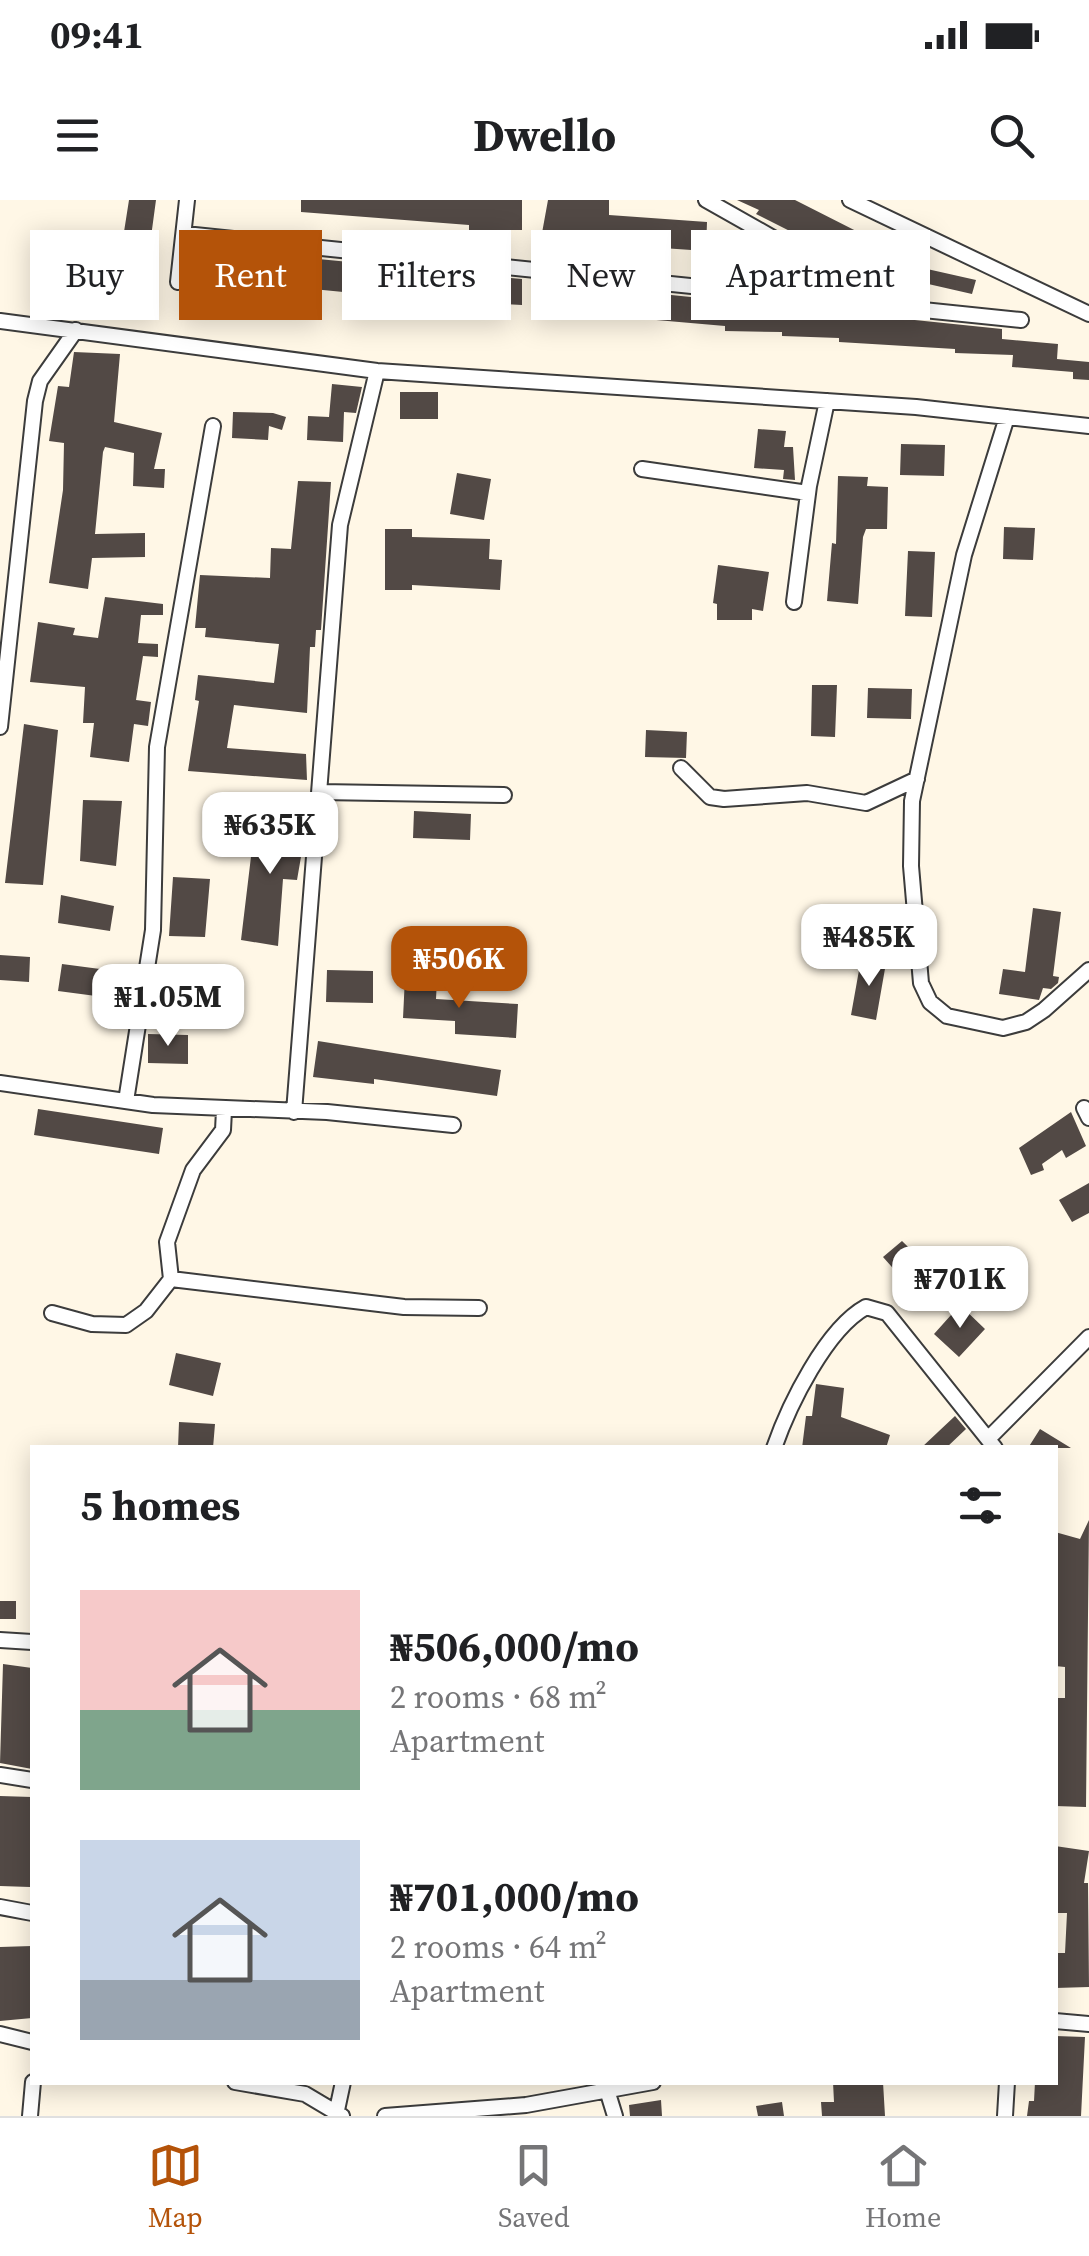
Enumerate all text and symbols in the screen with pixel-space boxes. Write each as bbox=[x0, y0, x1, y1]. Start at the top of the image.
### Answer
text: 09:41 bbox=[50, 9, 144, 61]
text: Dwello bbox=[473, 104, 616, 166]
icon: menu bbox=[50, 108, 105, 163]
icon: search bbox=[984, 108, 1039, 163]
chip: Buy bbox=[30, 230, 159, 320]
chip: Rent bbox=[179, 230, 322, 320]
chip: Filters bbox=[342, 230, 511, 320]
chip: New bbox=[531, 230, 671, 320]
chip: Apartment bbox=[691, 230, 930, 320]
pin: ₦635K bbox=[200, 792, 340, 877]
text: ₦635K bbox=[224, 802, 316, 846]
pin: ₦485K bbox=[799, 904, 939, 989]
text: ₦485K bbox=[823, 914, 915, 958]
pin: ₦506K bbox=[389, 926, 529, 1011]
text: ₦506K bbox=[413, 936, 505, 980]
pin: ₦1.05M bbox=[87, 964, 249, 1049]
text: ₦1.05M bbox=[114, 974, 222, 1018]
pin: ₦701K bbox=[890, 1246, 1030, 1331]
text: ₦701K bbox=[914, 1256, 1006, 1300]
text: 5 homes bbox=[80, 1476, 240, 1534]
icon: filters bbox=[953, 1478, 1008, 1533]
text: ₦506,000/mo bbox=[390, 1617, 639, 1675]
icon: home bbox=[160, 1630, 280, 1750]
text: 2 rooms · 68 m² bbox=[390, 1675, 607, 1719]
text: Apartment bbox=[390, 1719, 544, 1763]
text: ₦701,000/mo bbox=[390, 1867, 639, 1925]
icon: home bbox=[160, 1880, 280, 2000]
text: 2 rooms · 64 m² bbox=[390, 1925, 607, 1969]
text: Apartment bbox=[390, 1969, 544, 2013]
tab: Map bbox=[148, 2138, 203, 2236]
tab: Saved bbox=[498, 2138, 570, 2236]
tab: Home bbox=[865, 2138, 941, 2236]

